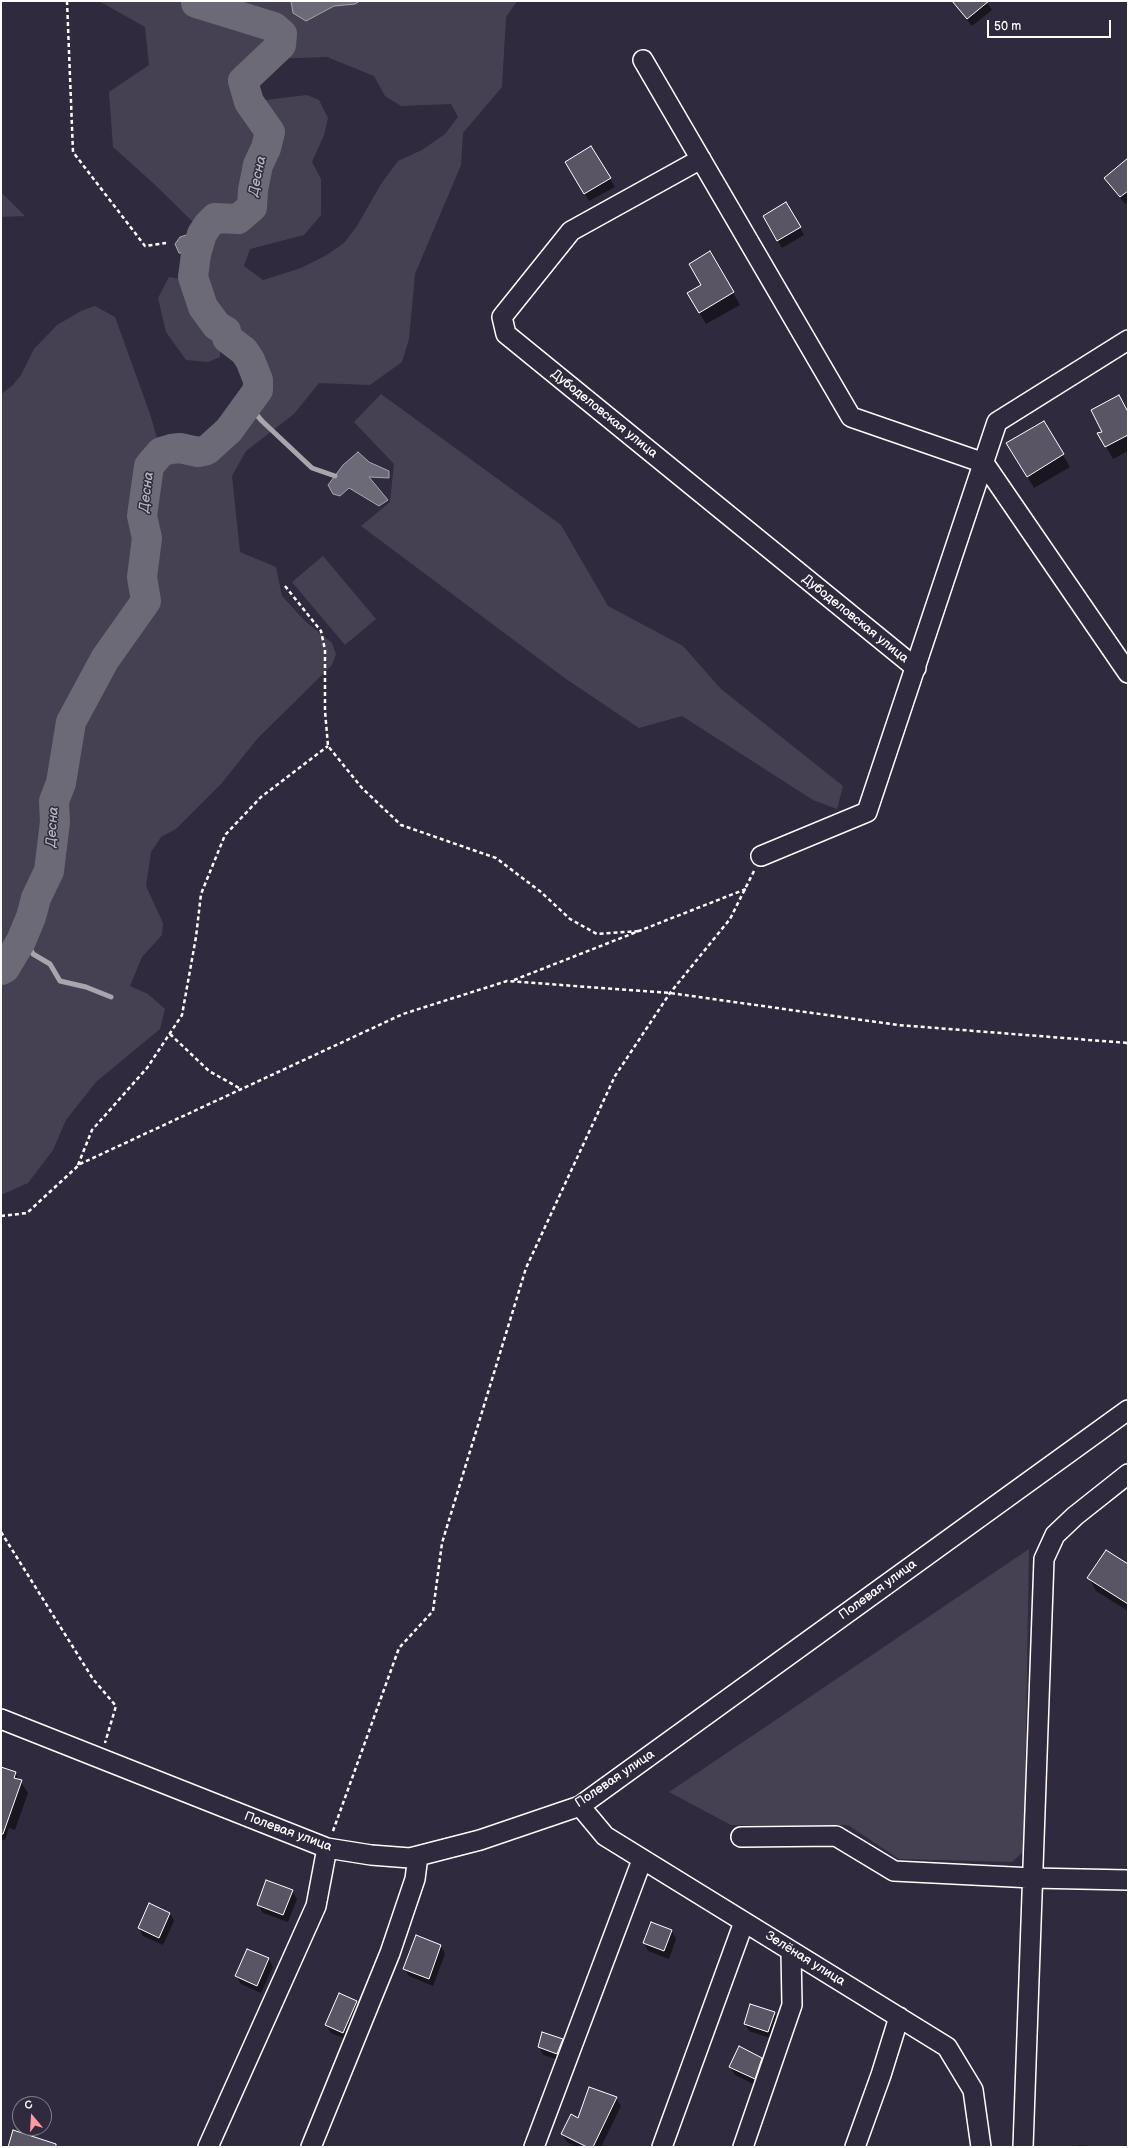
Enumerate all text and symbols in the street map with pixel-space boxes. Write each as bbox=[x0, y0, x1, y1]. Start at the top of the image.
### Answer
scale bar bbox=[989, 12, 1113, 38]
text: 50 m bbox=[994, 19, 1021, 34]
water label: Десна bbox=[246, 154, 270, 198]
street label: Дубоделовская улица bbox=[548, 366, 660, 462]
water label: Десна bbox=[136, 471, 158, 513]
street label: Дубоделовская улица bbox=[799, 571, 911, 667]
water label: Десна bbox=[43, 806, 63, 848]
street label: Полевая улица bbox=[836, 1557, 920, 1623]
street label: Полевая улица bbox=[572, 1747, 658, 1811]
street label: Полевая улица bbox=[242, 1809, 334, 1855]
street label: Зелёная улица bbox=[762, 1928, 848, 1990]
north arrow bbox=[12, 2096, 52, 2136]
text: С bbox=[23, 2098, 34, 2112]

